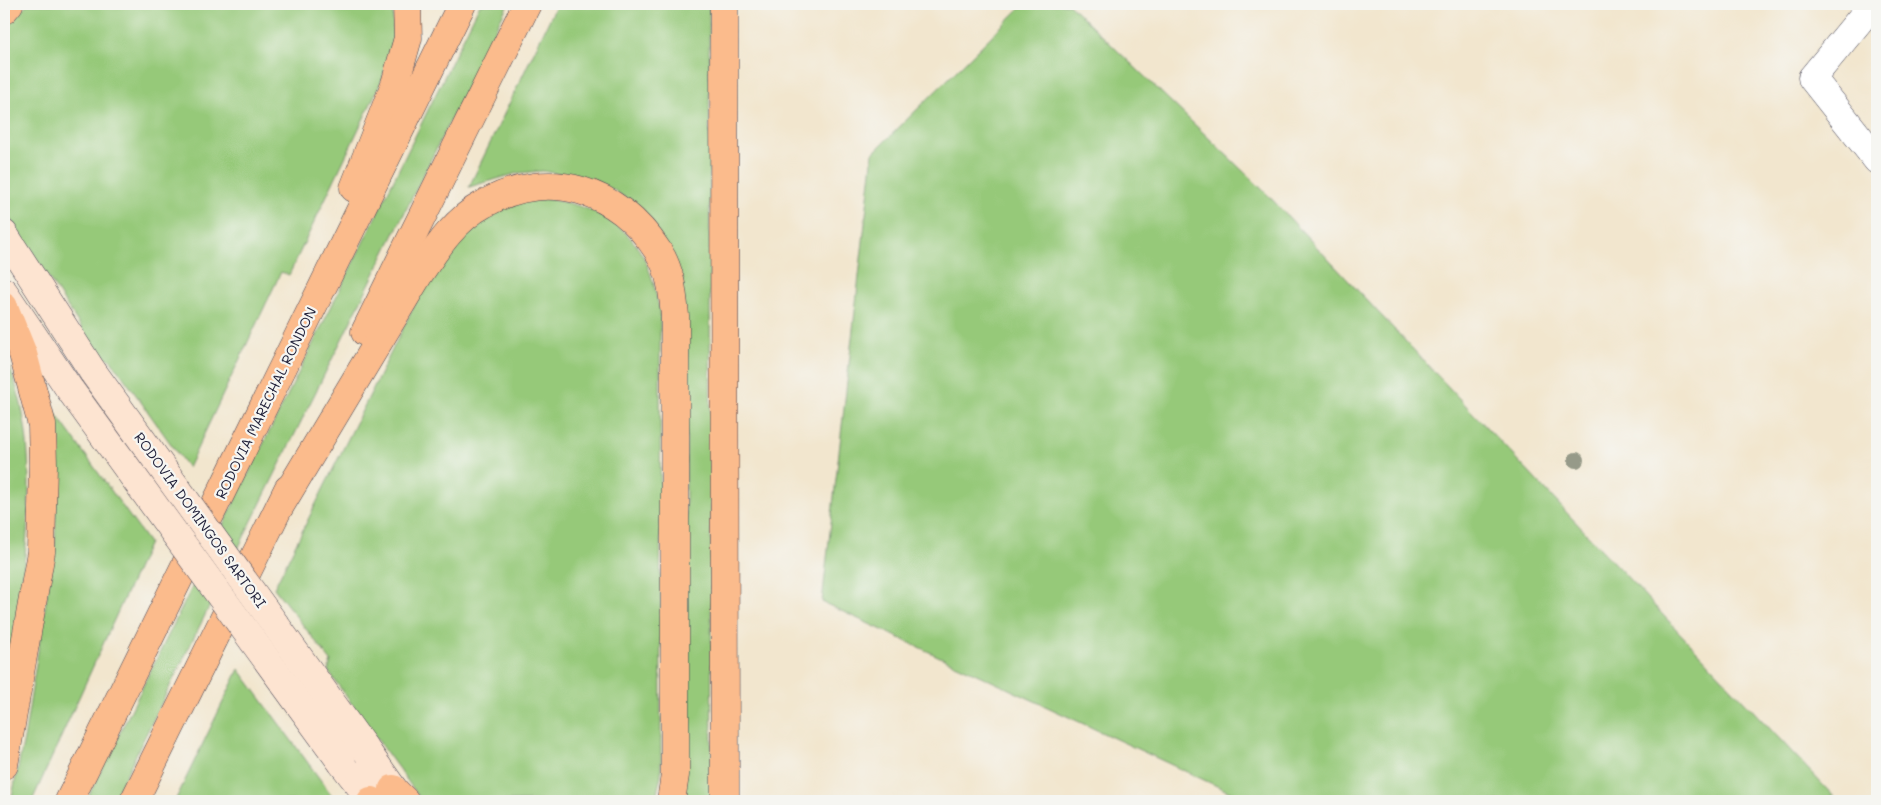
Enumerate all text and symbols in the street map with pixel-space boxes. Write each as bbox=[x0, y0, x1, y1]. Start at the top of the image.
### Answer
street label: RODOVIA MARECHAL RONDON bbox=[211, 304, 320, 502]
street label: RODOVIA DOMINGOS SARTORI bbox=[130, 428, 271, 611]

